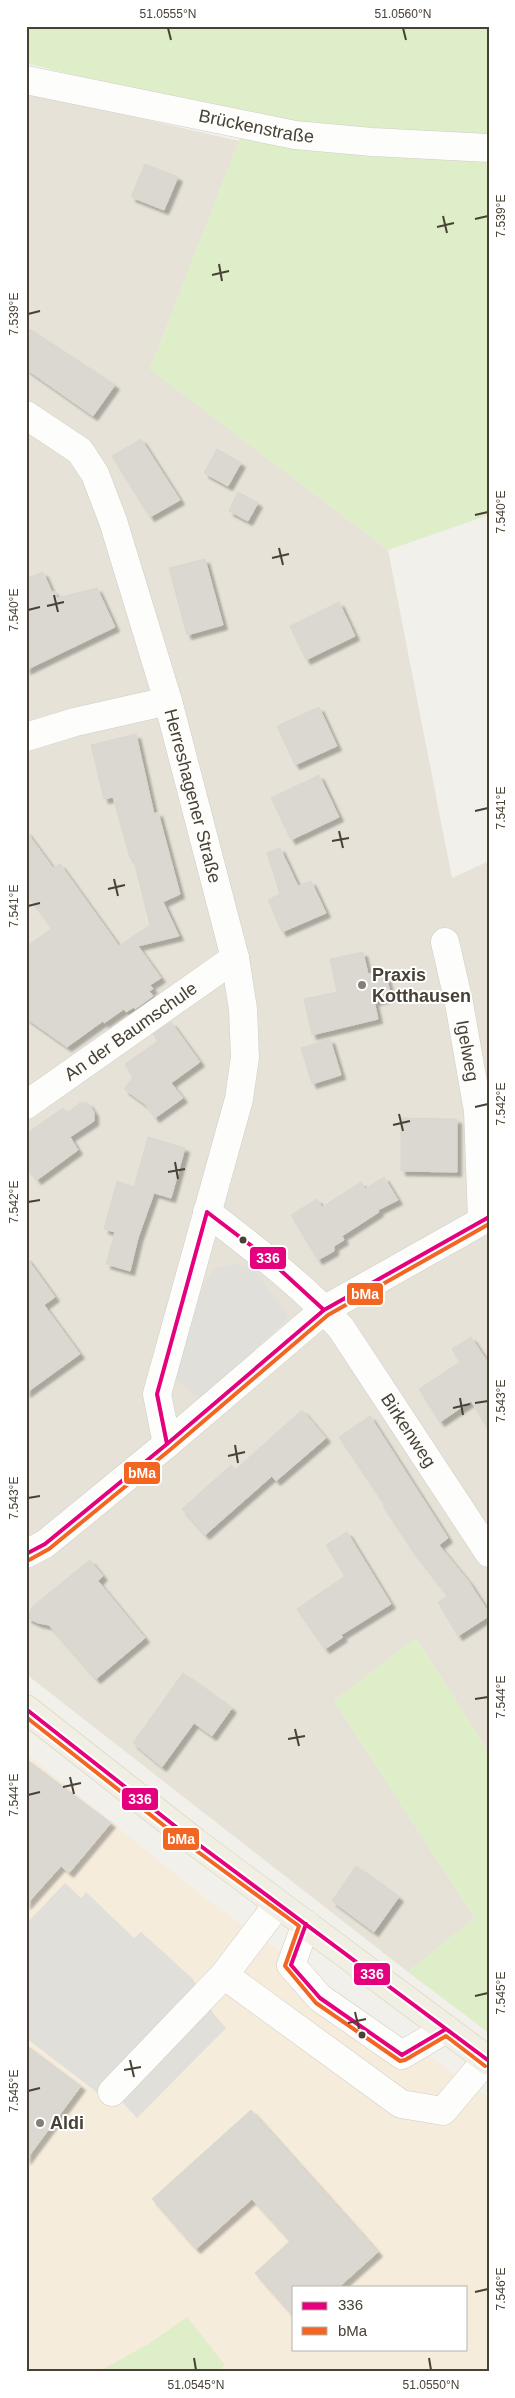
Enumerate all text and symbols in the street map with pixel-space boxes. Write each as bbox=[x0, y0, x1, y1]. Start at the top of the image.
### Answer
text: 51.0555°N bbox=[140, 7, 196, 21]
text: 51.0560°N bbox=[375, 7, 431, 21]
street label: Brückenstraße bbox=[197, 106, 315, 147]
text: 7.539°E bbox=[494, 195, 508, 237]
text: 7.539°E bbox=[7, 293, 21, 335]
text: 7.540°E bbox=[494, 491, 508, 533]
text: 7.540°E bbox=[7, 589, 21, 631]
street label: Herreshagener Straße bbox=[160, 707, 225, 885]
text: 7.541°E bbox=[494, 787, 508, 829]
text: 7.541°E bbox=[7, 885, 21, 927]
place label: Praxis Kotthausen bbox=[372, 965, 471, 1006]
street label: An der Baumschule bbox=[61, 978, 201, 1085]
marker: Praxis Kotthausen bbox=[356, 979, 368, 991]
street label: Igelweg bbox=[452, 1018, 483, 1083]
text: 7.542°E bbox=[494, 1083, 508, 1125]
text: 7.542°E bbox=[7, 1181, 21, 1223]
unlabelled marker bbox=[238, 1235, 248, 1245]
line badge: 336 bbox=[249, 1246, 287, 1270]
text: 336 bbox=[256, 1250, 280, 1266]
line badge: bMa bbox=[346, 1282, 384, 1306]
text: bMa bbox=[351, 1286, 379, 1302]
text: 7.543°E bbox=[494, 1380, 508, 1422]
street label: Birkenweg bbox=[377, 1390, 440, 1471]
line badge: bMa bbox=[123, 1461, 161, 1485]
text: bMa bbox=[128, 1465, 156, 1481]
text: 7.543°E bbox=[7, 1477, 21, 1519]
text: 7.544°E bbox=[494, 1676, 508, 1718]
text: 7.544°E bbox=[7, 1774, 21, 1816]
line badge: 336 bbox=[121, 1787, 159, 1811]
text: 336 bbox=[128, 1791, 152, 1807]
line badge: bMa bbox=[162, 1827, 200, 1851]
text: bMa bbox=[167, 1831, 195, 1847]
line badge: 336 bbox=[353, 1962, 391, 1986]
text: 336 bbox=[360, 1966, 384, 1982]
text: 7.545°E bbox=[494, 1972, 508, 2014]
unlabelled marker bbox=[357, 2030, 367, 2040]
text: 7.545°E bbox=[7, 2070, 21, 2112]
place label: Aldi bbox=[50, 2113, 84, 2133]
marker: Aldi bbox=[34, 2117, 46, 2129]
text: 7.546°E bbox=[494, 2268, 508, 2310]
legend bbox=[292, 2286, 468, 2350]
text: 336 bbox=[338, 2296, 363, 2313]
text: bMa bbox=[338, 2322, 368, 2339]
text: 51.0545°N bbox=[168, 2378, 224, 2392]
text: 51.0550°N bbox=[403, 2378, 459, 2392]

